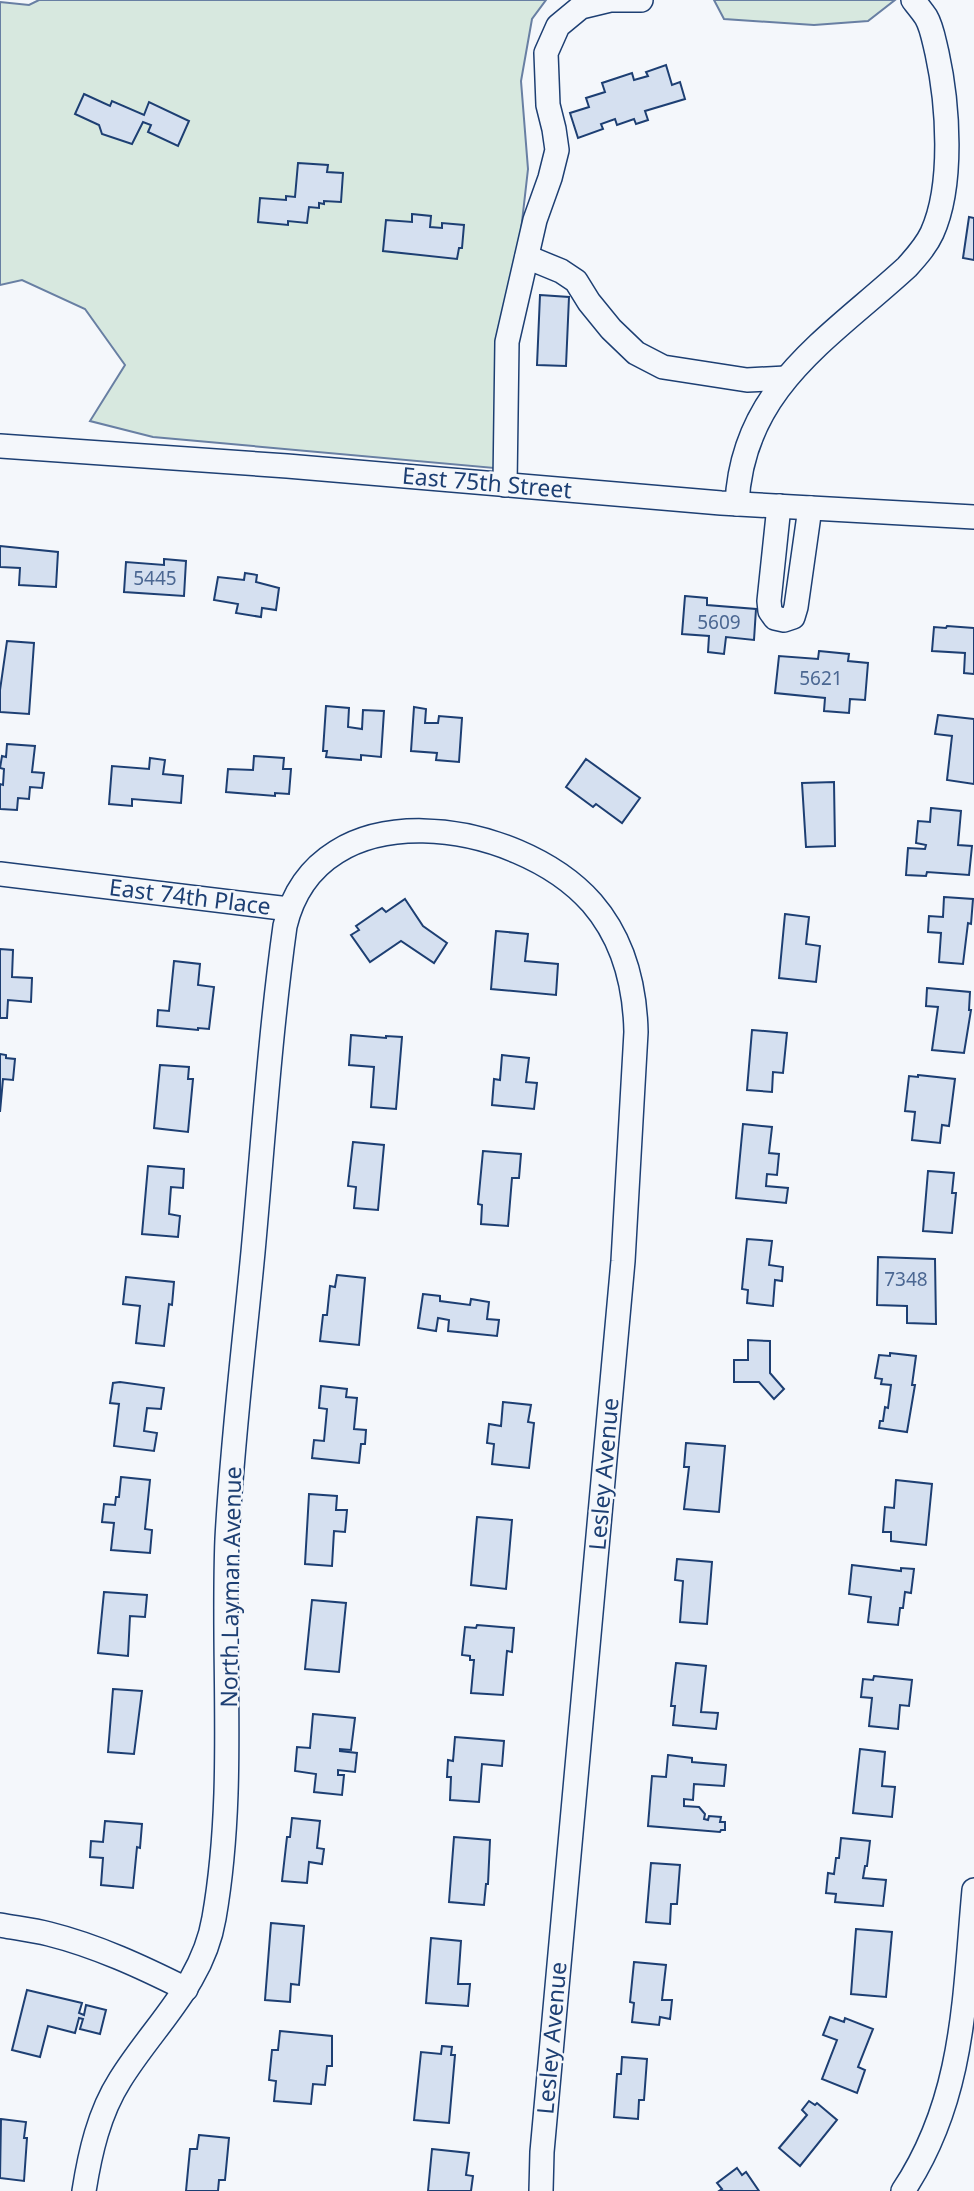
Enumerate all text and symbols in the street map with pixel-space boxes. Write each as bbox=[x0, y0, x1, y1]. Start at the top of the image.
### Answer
street label: East 75th Street bbox=[401, 459, 573, 505]
house number: 5445 bbox=[133, 565, 177, 591]
house number: 5609 bbox=[697, 609, 741, 635]
house number: 5621 bbox=[799, 665, 843, 691]
street label: East 74th Place bbox=[107, 870, 273, 922]
house number: 7348 bbox=[884, 1266, 928, 1292]
street label: Lesley Avenue bbox=[580, 1396, 626, 1551]
street label: North Layman Avenue bbox=[212, 1466, 248, 1708]
street label: Lesley Avenue bbox=[528, 1960, 574, 2115]

